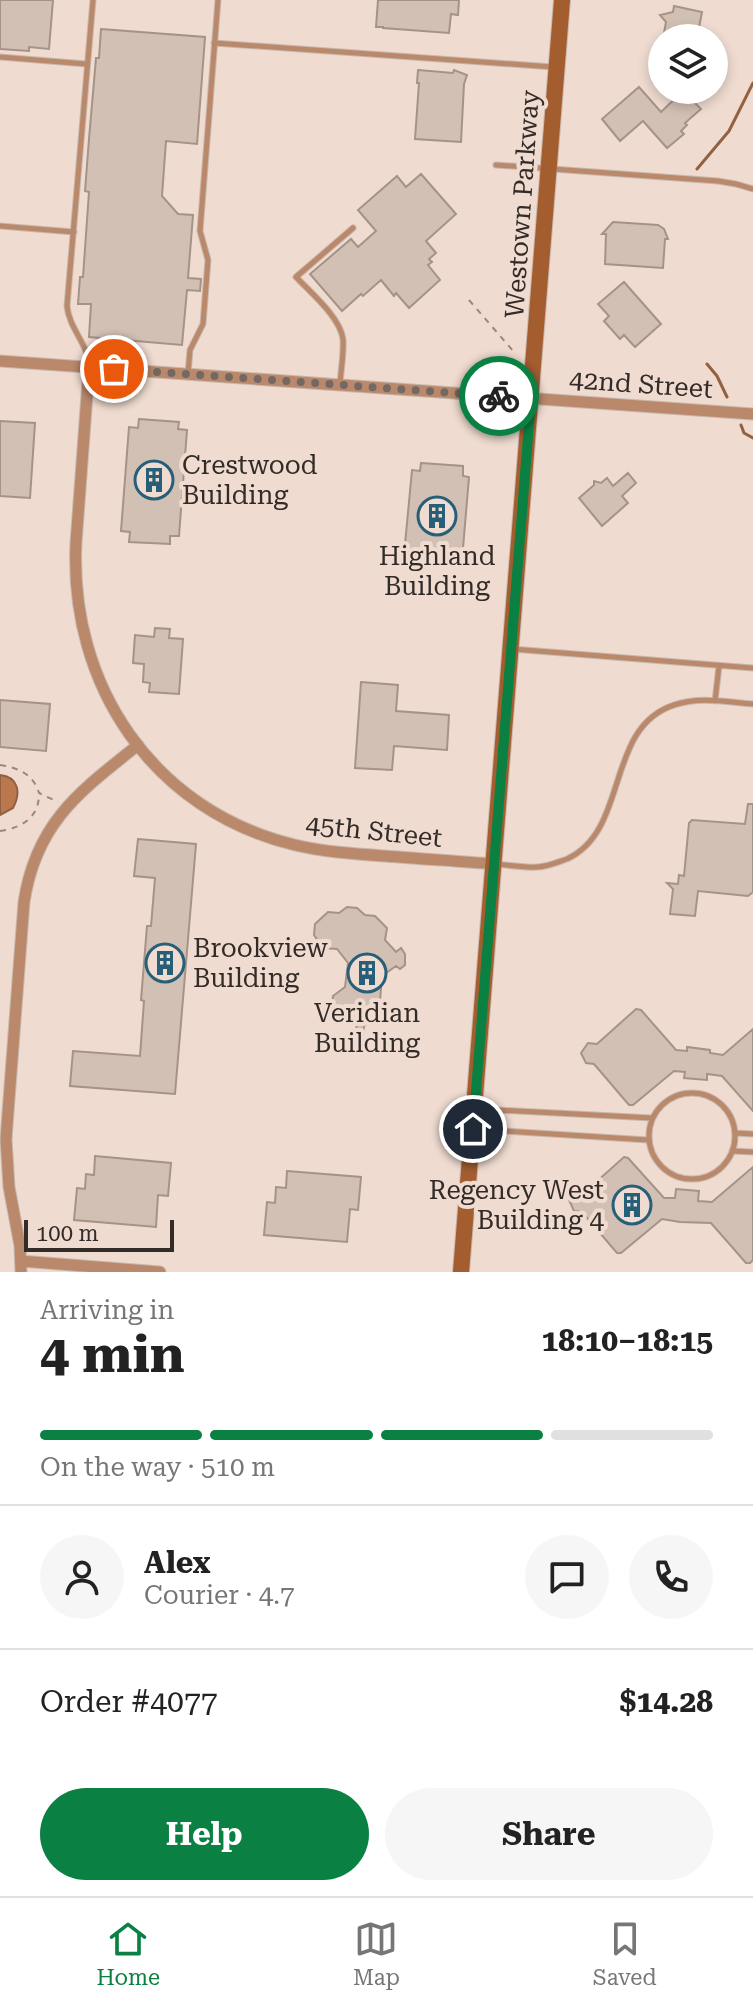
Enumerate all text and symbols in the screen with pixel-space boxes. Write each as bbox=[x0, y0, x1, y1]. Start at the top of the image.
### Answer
map controls bbox=[648, 24, 728, 104]
button: layers bbox=[648, 24, 728, 104]
street label: Westown Parkway bbox=[499, 88, 545, 319]
pin bbox=[80, 335, 148, 403]
icon: bag bbox=[92, 347, 136, 391]
courier bbox=[459, 356, 539, 436]
street label: 42nd Street bbox=[568, 364, 714, 404]
icon: bike bbox=[477, 374, 521, 418]
place label: Crestwood Building bbox=[182, 450, 318, 510]
building icon: Crestwood Building bbox=[133, 459, 175, 501]
building icon: Highland Building bbox=[416, 495, 458, 537]
place label: Highland Building bbox=[379, 541, 496, 601]
street label: 45th Street bbox=[304, 809, 444, 853]
place label: Brookview Building bbox=[193, 933, 328, 993]
building icon: Brookview Building bbox=[144, 942, 186, 984]
building icon: Veridian Building bbox=[346, 952, 388, 994]
place label: Veridian Building bbox=[314, 998, 420, 1058]
pin bbox=[439, 1095, 507, 1163]
icon: home bbox=[451, 1107, 495, 1151]
place label: Regency West Building 4 bbox=[429, 1175, 604, 1235]
building icon: Regency West Building 4 bbox=[611, 1184, 653, 1226]
scale bar bbox=[24, 1216, 174, 1252]
text: 100 m bbox=[36, 1221, 99, 1246]
text: Arriving in bbox=[40, 1295, 174, 1325]
text: 18:10–18:15 bbox=[541, 1323, 713, 1358]
text: 4 min bbox=[40, 1324, 185, 1385]
text: On the way · 510 m bbox=[40, 1452, 275, 1482]
button: person bbox=[40, 1535, 124, 1619]
button: chat bbox=[525, 1535, 609, 1619]
button: phone bbox=[629, 1535, 713, 1619]
text: Alex bbox=[144, 1545, 211, 1580]
text: Courier · 4.7 bbox=[144, 1580, 294, 1610]
text: Order #4077 bbox=[40, 1684, 218, 1719]
text: $14.28 bbox=[620, 1684, 713, 1719]
button: Help bbox=[40, 1788, 369, 1880]
button: Share bbox=[385, 1788, 713, 1880]
tab: Home bbox=[96, 1917, 160, 1990]
tab: Map bbox=[353, 1917, 400, 1990]
tab: Saved bbox=[593, 1917, 657, 1990]

